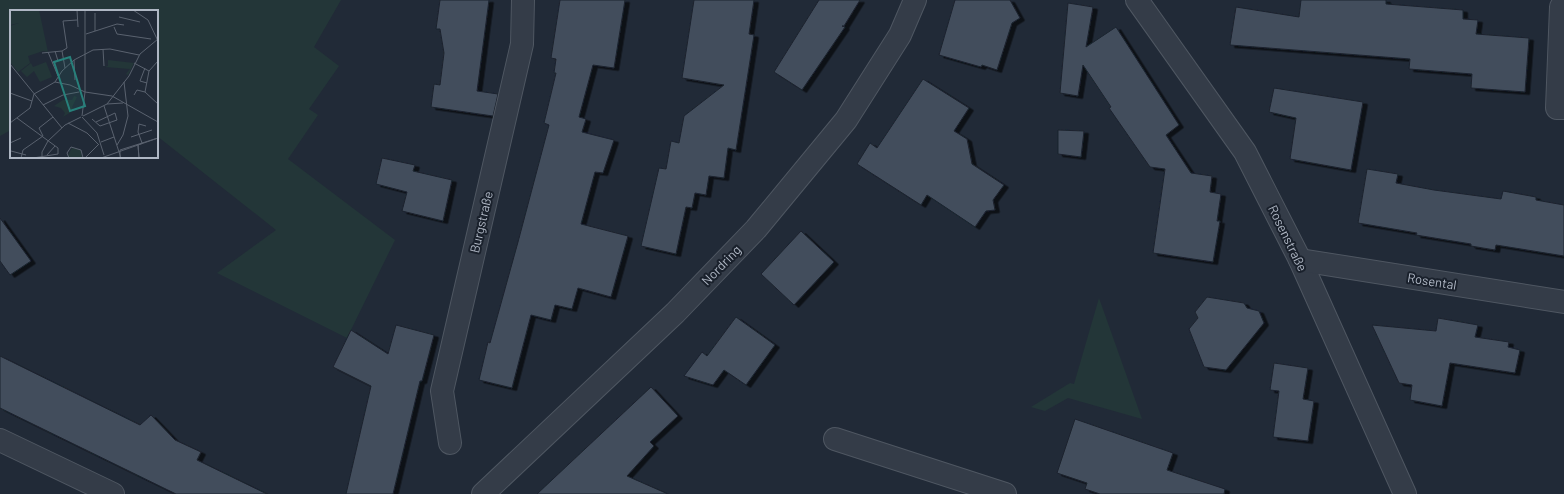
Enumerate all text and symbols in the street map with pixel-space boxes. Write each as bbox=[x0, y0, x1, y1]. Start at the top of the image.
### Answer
inset map bbox=[10, 10, 158, 158]
street label: Burgstraße bbox=[466, 190, 496, 254]
street label: Rosenstraße bbox=[1265, 202, 1311, 274]
street label: Nordring bbox=[698, 242, 744, 288]
street label: Rosental bbox=[1406, 269, 1458, 293]

